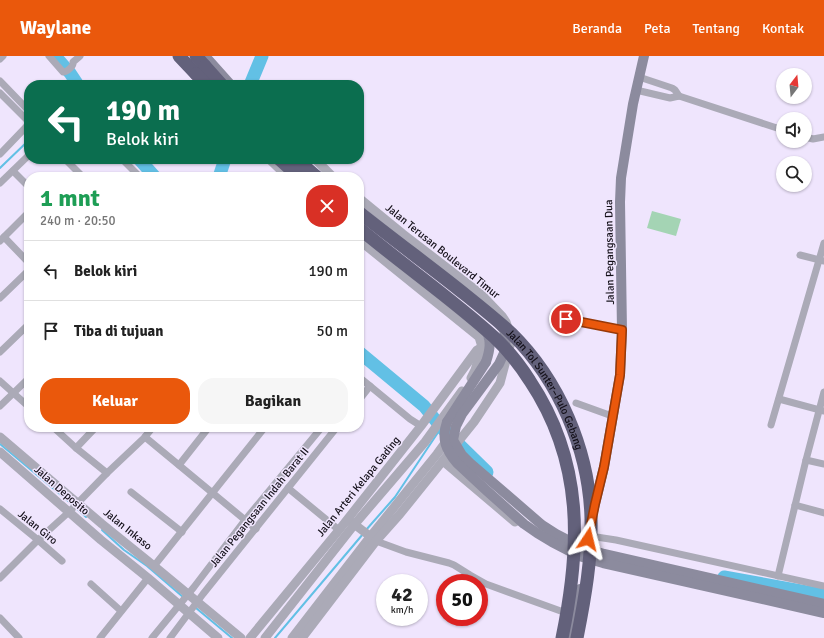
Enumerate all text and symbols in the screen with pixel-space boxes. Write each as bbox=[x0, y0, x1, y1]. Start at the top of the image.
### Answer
text: Waylane bbox=[20, 16, 91, 40]
text: Beranda bbox=[572, 20, 622, 37]
text: Peta bbox=[644, 20, 671, 37]
text: Tentang bbox=[693, 20, 740, 37]
text: Kontak bbox=[762, 20, 804, 37]
north arrow bbox=[776, 68, 812, 104]
map controls bbox=[776, 68, 812, 192]
text: 190 m bbox=[106, 94, 180, 128]
icon: left bbox=[40, 96, 92, 148]
button: sound bbox=[776, 112, 812, 148]
text: Belok kiri bbox=[106, 128, 179, 150]
button: search bbox=[776, 156, 812, 192]
text: 1 mnt bbox=[40, 183, 100, 213]
button: close bbox=[306, 185, 348, 227]
street label: Jalan Pegangsaan Dua bbox=[602, 199, 617, 305]
street label: Jalan Terusan Boulevard Timur bbox=[383, 201, 502, 302]
text: 240 m · 20:50 bbox=[40, 213, 116, 229]
icon: left bbox=[40, 260, 62, 282]
text: Belok kiri bbox=[74, 262, 137, 280]
text: 190 m bbox=[308, 262, 348, 280]
pin bbox=[549, 302, 583, 336]
icon: arrive bbox=[555, 308, 577, 330]
icon: arrive bbox=[40, 320, 62, 342]
text: Tiba di tujuan bbox=[74, 322, 164, 340]
text: 50 m bbox=[317, 322, 348, 340]
street label: Jalan Tol Sunter–Pulo Gebang bbox=[504, 326, 586, 452]
button: Keluar bbox=[40, 378, 190, 424]
button: Bagikan bbox=[198, 378, 348, 424]
street label: Jalan Arteri Kelapa Gading bbox=[314, 433, 403, 539]
street label: Jalan Pegangsaan Indah Barat II bbox=[207, 445, 312, 570]
street label: Jalan Deposito bbox=[31, 463, 92, 518]
street label: Jalan Inkaso bbox=[101, 506, 155, 553]
street label: Jalan Giro bbox=[15, 508, 60, 547]
position arrow bbox=[567, 518, 609, 560]
speed limit sign: 50 bbox=[436, 574, 488, 626]
text: 42 bbox=[391, 582, 413, 607]
text: km/h bbox=[391, 604, 413, 616]

